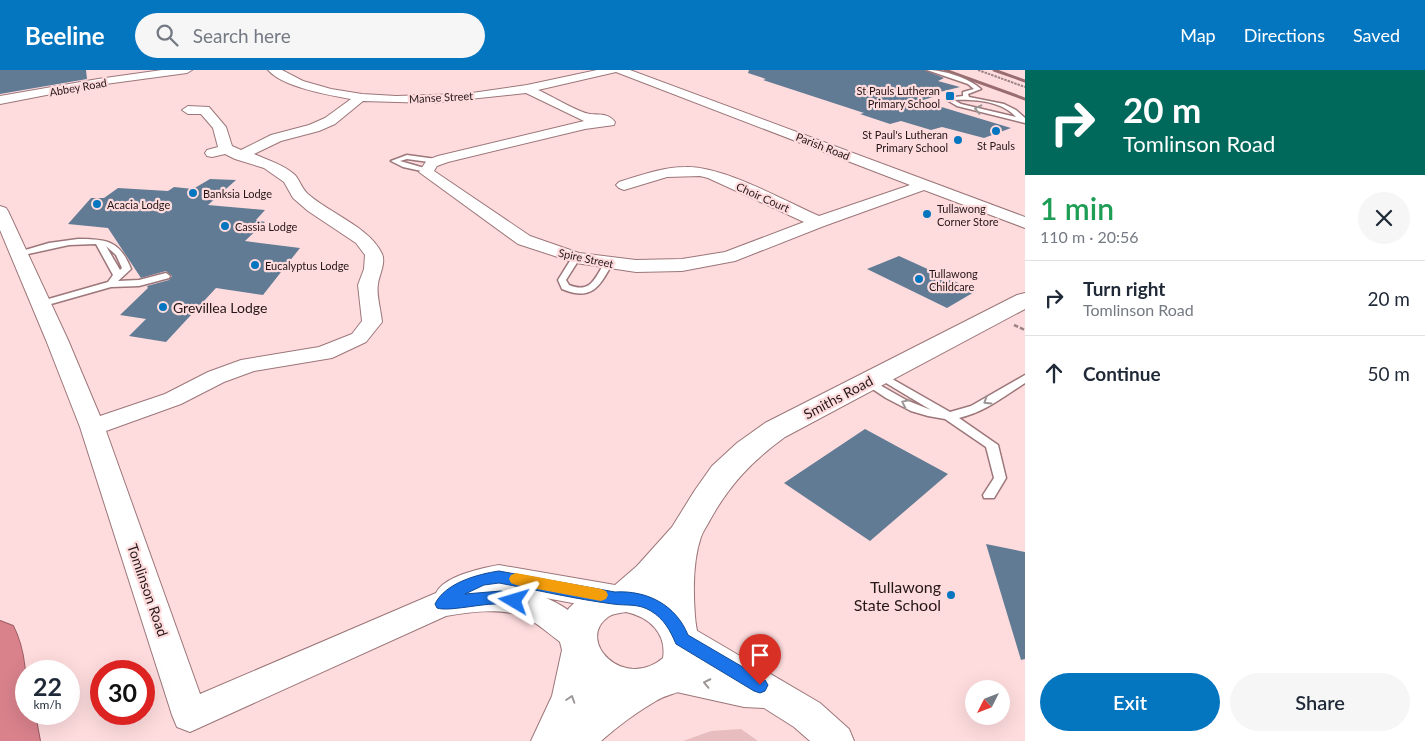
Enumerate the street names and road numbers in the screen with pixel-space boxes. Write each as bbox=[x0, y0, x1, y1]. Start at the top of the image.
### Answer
street label: Abbey Road bbox=[48, 76, 108, 98]
street label: Manse Street bbox=[409, 89, 473, 105]
street label: Parish Road bbox=[794, 130, 852, 162]
street label: Choir Court bbox=[735, 180, 792, 214]
street label: Spire Street bbox=[557, 246, 615, 270]
street label: Smiths Road bbox=[801, 372, 875, 422]
street label: Tomlinson Road bbox=[124, 541, 172, 639]

